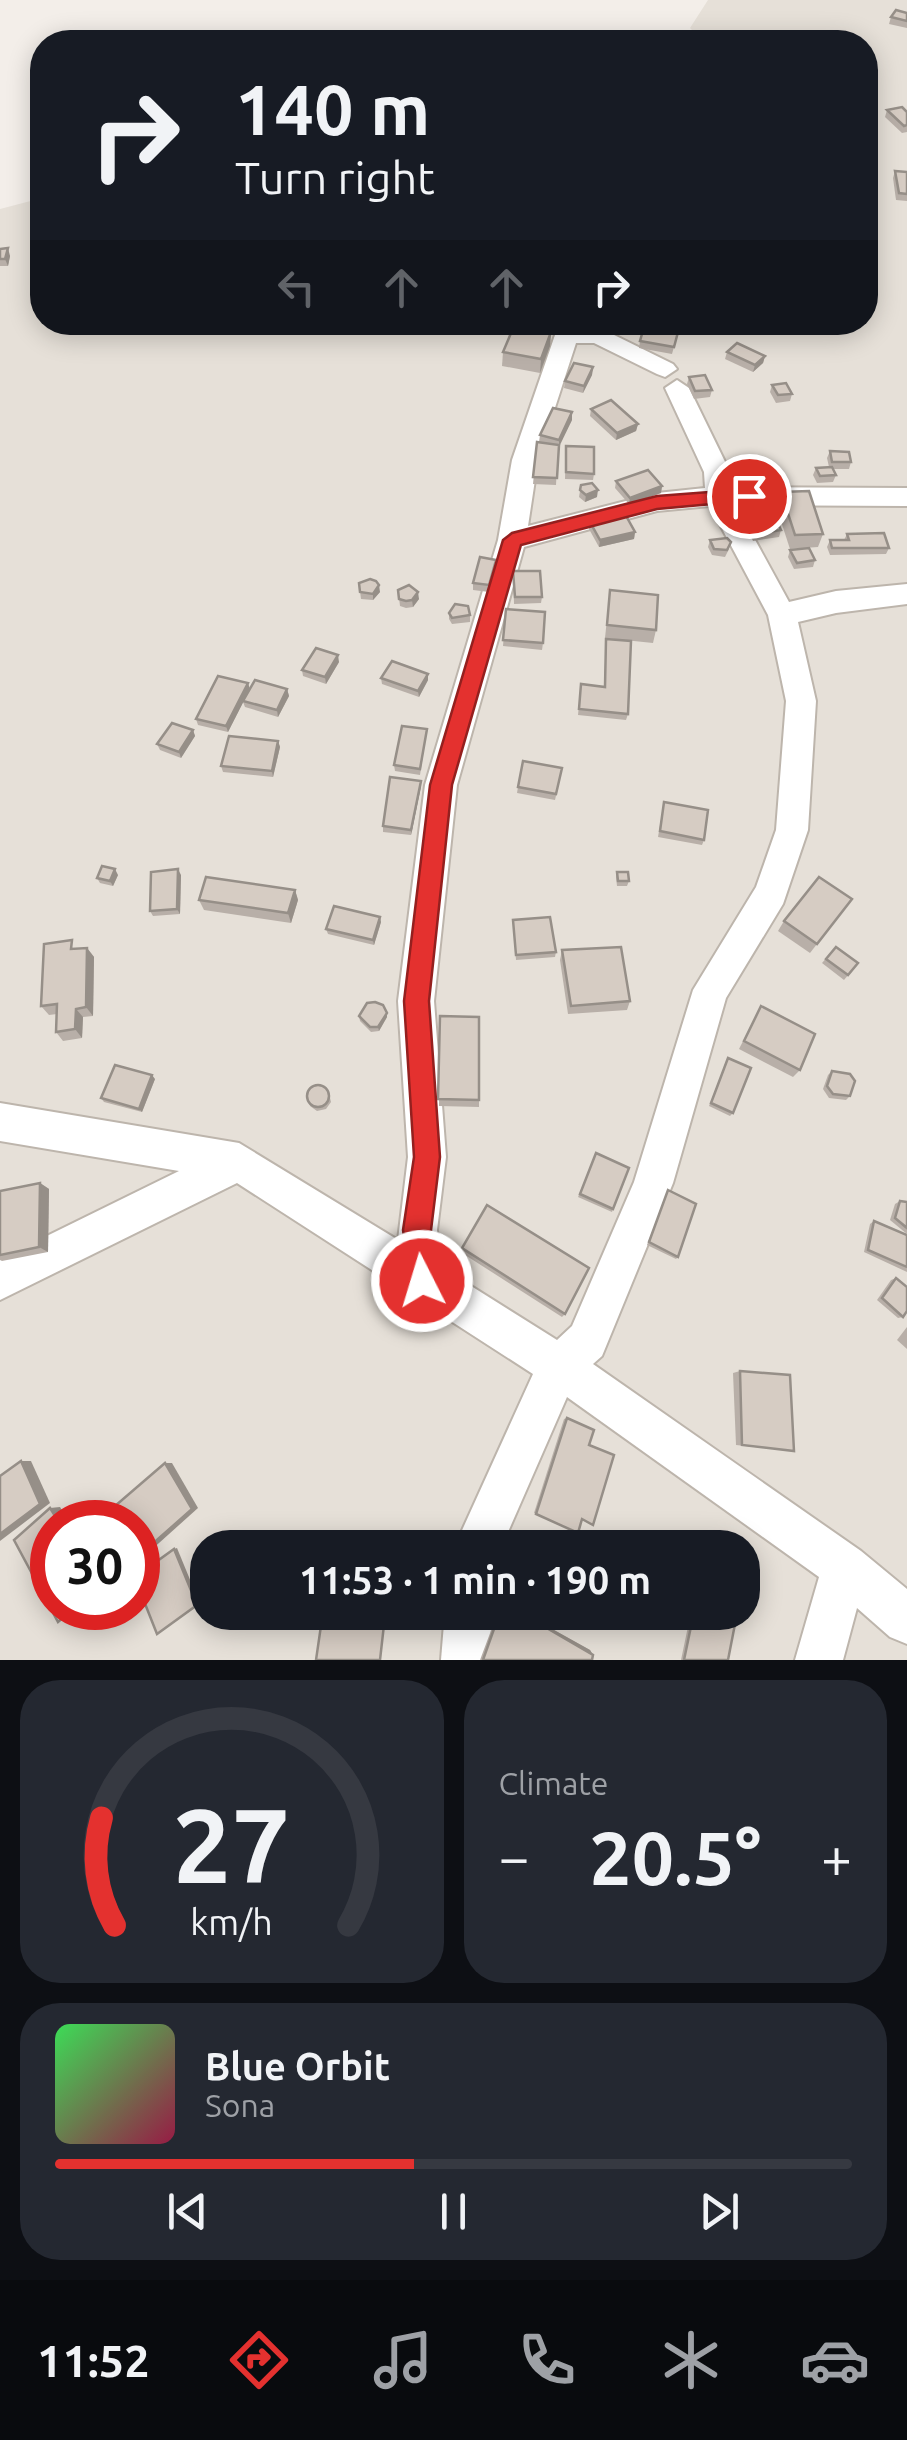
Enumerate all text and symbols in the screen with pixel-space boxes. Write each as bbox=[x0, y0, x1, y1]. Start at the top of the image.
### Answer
icon: right bbox=[70, 70, 200, 200]
text: 140 m bbox=[235, 70, 430, 148]
text: Turn right bbox=[235, 152, 435, 203]
icon: left bbox=[269, 260, 324, 315]
icon: ahead bbox=[374, 260, 429, 315]
icon: ahead bbox=[479, 260, 534, 315]
icon: right bbox=[584, 260, 639, 315]
pin bbox=[707, 454, 792, 539]
icon: arrive bbox=[722, 469, 777, 524]
position arrow bbox=[370, 1229, 474, 1333]
speed limit sign: 30 bbox=[30, 1500, 160, 1630]
text: 11:53 · 1 min · 190 m bbox=[299, 1559, 651, 1601]
text: Climate bbox=[499, 1765, 609, 1801]
text: 27 bbox=[173, 1786, 290, 1903]
text: 20.5° bbox=[589, 1815, 761, 1899]
text: − bbox=[499, 1826, 530, 1887]
text: + bbox=[821, 1826, 852, 1887]
text: km/h bbox=[190, 1902, 273, 1942]
text: Blue Orbit bbox=[205, 2045, 390, 2087]
text: Sona bbox=[205, 2087, 275, 2123]
icon: previous bbox=[160, 2184, 215, 2239]
icon: pause bbox=[426, 2184, 481, 2239]
icon: next bbox=[692, 2184, 747, 2239]
icon: directions bbox=[224, 2325, 294, 2395]
icon: music bbox=[368, 2325, 438, 2395]
icon: phone bbox=[512, 2325, 582, 2395]
icon: climate bbox=[656, 2325, 726, 2395]
icon: car bbox=[800, 2325, 870, 2395]
text: 11:52 bbox=[37, 2335, 150, 2386]

